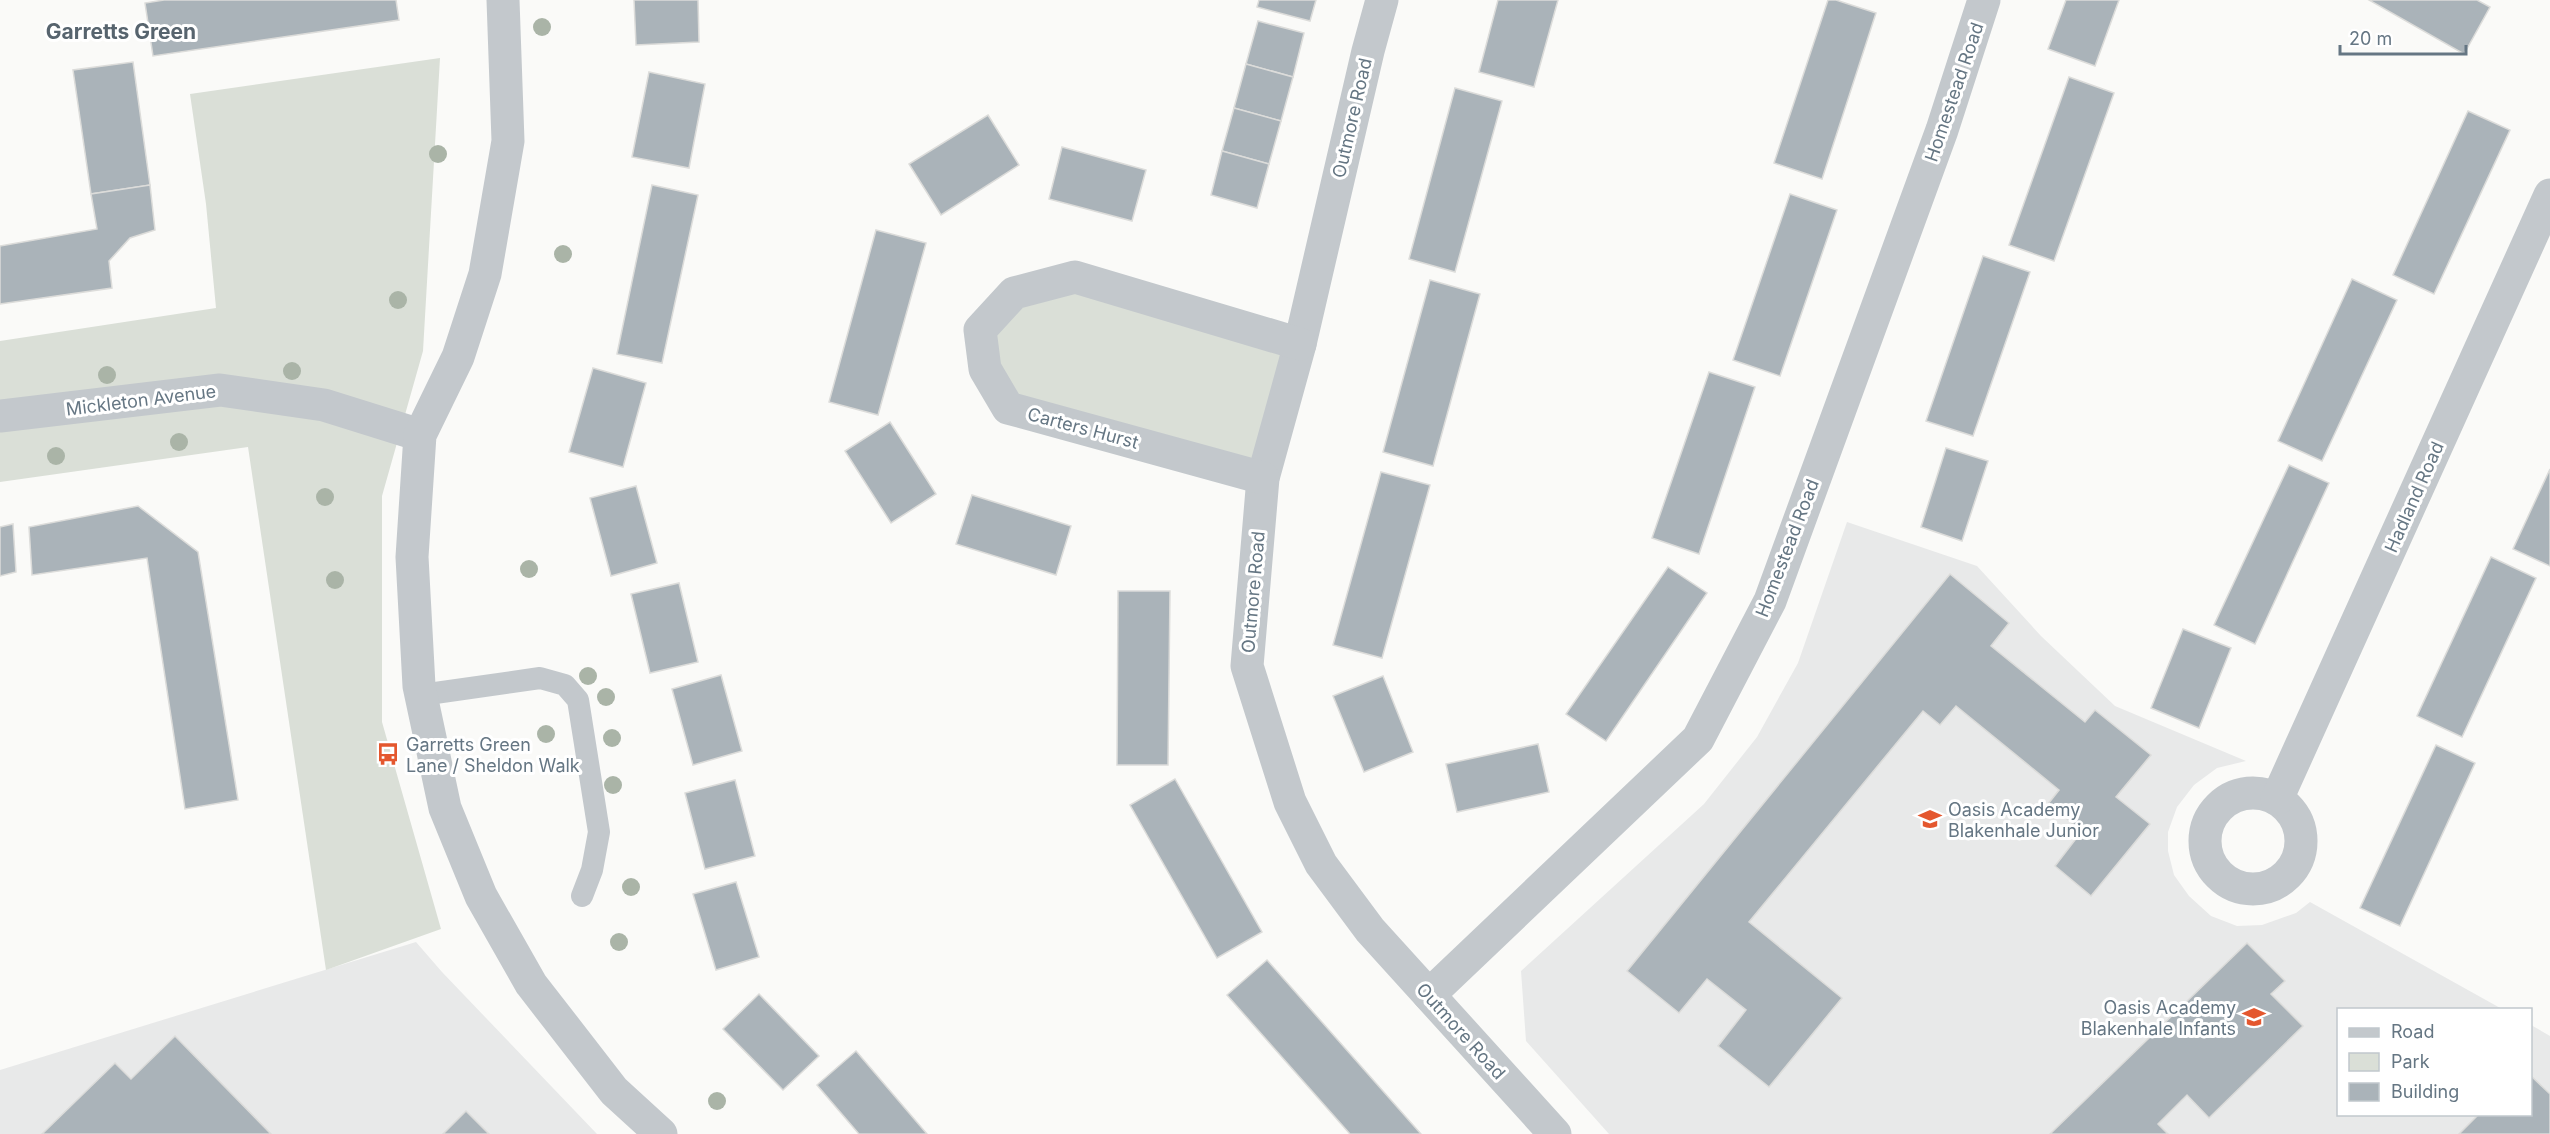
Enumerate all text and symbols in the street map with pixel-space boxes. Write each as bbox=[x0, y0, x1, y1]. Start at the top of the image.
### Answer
scale bar bbox=[2340, 18, 2466, 56]
district label: Garretts Green bbox=[46, 19, 196, 44]
street label: Homestead Road bbox=[1920, 20, 1988, 164]
text: 20 m bbox=[2349, 28, 2392, 49]
street label: Outmore Road bbox=[1328, 56, 1376, 180]
street label: Mickleton Avenue bbox=[65, 380, 217, 420]
street label: Carters Hurst bbox=[1025, 403, 1141, 453]
street label: Hadland Road bbox=[2380, 438, 2448, 556]
street label: Homestead Road bbox=[1751, 476, 1823, 620]
street label: Outmore Road bbox=[1237, 530, 1269, 654]
place label: Garretts Green Lane / Sheldon Walk bbox=[406, 734, 580, 776]
bus stop icon: Garretts Green Lane / Sheldon Walk bbox=[375, 741, 401, 767]
place label: Oasis Academy Blakenhale Junior bbox=[1948, 799, 2099, 841]
school or university icon: Oasis Academy Blakenhale Junior bbox=[1917, 806, 1943, 832]
street label: Outmore Road bbox=[1412, 979, 1510, 1083]
place label: Oasis Academy Blakenhale Infants bbox=[2081, 997, 2236, 1039]
school or university icon: Oasis Academy Blakenhale Infants bbox=[2241, 1004, 2267, 1030]
legend bbox=[2337, 1008, 2532, 1116]
text: Road bbox=[2391, 1021, 2434, 1042]
text: Park bbox=[2391, 1051, 2430, 1072]
text: Building bbox=[2391, 1081, 2459, 1102]

